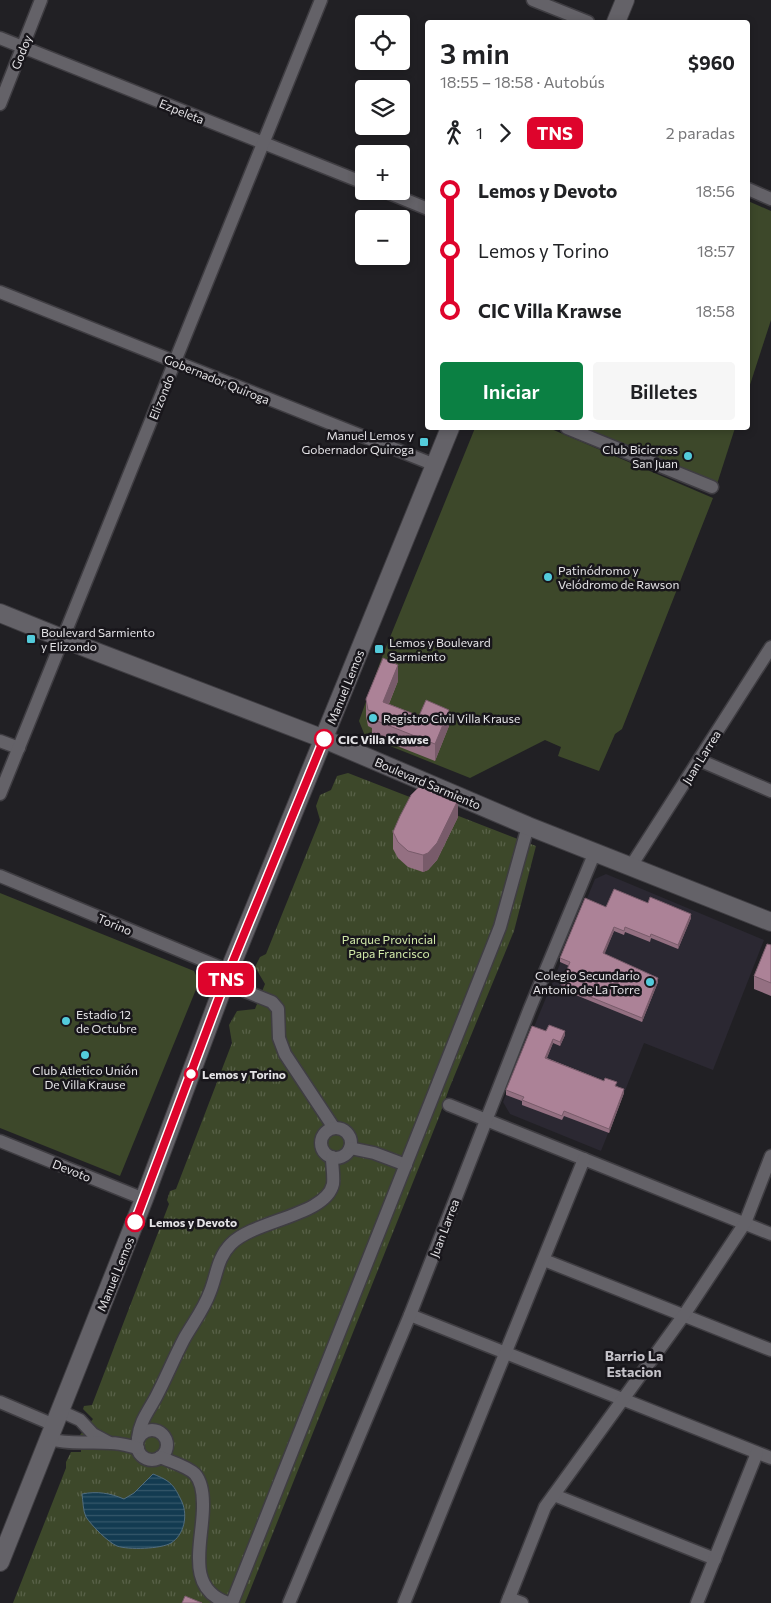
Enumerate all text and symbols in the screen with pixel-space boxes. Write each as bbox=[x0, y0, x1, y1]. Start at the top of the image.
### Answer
map controls bbox=[355, 15, 410, 265]
button: locate bbox=[355, 15, 410, 70]
street label: Godoy bbox=[8, 33, 34, 71]
text: 3 min bbox=[440, 36, 510, 70]
text: $960 bbox=[688, 51, 735, 74]
text: 18:55 – 18:58 · Autobús bbox=[440, 72, 605, 91]
button: layers bbox=[355, 80, 410, 135]
street label: Ezpeleta bbox=[158, 96, 206, 126]
icon: walk bbox=[440, 119, 468, 147]
icon: forward bbox=[491, 119, 519, 147]
text: TNS bbox=[537, 122, 573, 144]
text: 1 bbox=[476, 123, 483, 142]
text: 2 paradas bbox=[666, 123, 735, 142]
button: + bbox=[355, 145, 410, 200]
text: Lemos y Devoto bbox=[478, 179, 617, 202]
text: 18:56 bbox=[696, 181, 735, 200]
button: − bbox=[355, 210, 410, 265]
text: Lemos y Torino bbox=[478, 239, 609, 262]
text: 18:57 bbox=[697, 241, 735, 260]
text: CIC Villa Krawse bbox=[478, 299, 622, 322]
text: 18:58 bbox=[696, 301, 735, 320]
street label: Gobernador Quiroga bbox=[162, 351, 272, 407]
button: Iniciar bbox=[440, 362, 583, 420]
button: Billetes bbox=[593, 362, 735, 420]
street label: Elizondo bbox=[146, 372, 176, 422]
place label: Manuel Lemos y Gobernador Quiroga bbox=[301, 428, 414, 456]
marker: Manuel Lemos y Gobernador Quiroga bbox=[418, 436, 430, 448]
place label: Club Bicicross San Juan bbox=[602, 442, 678, 471]
marker: Club Bicicross San Juan bbox=[682, 450, 694, 462]
place label: Patinódromo y Velódromo de Rawson bbox=[558, 563, 679, 591]
marker: Patinódromo y Velódromo de Rawson bbox=[542, 571, 554, 583]
place label: Boulevard Sarmiento y Elizondo bbox=[41, 625, 155, 653]
marker: Boulevard Sarmiento y Elizondo bbox=[25, 633, 37, 645]
place label: Lemos y Boulevard Sarmiento bbox=[389, 635, 491, 663]
marker: Lemos y Boulevard Sarmiento bbox=[373, 643, 385, 655]
street label: Manuel Lemos bbox=[324, 648, 366, 726]
place label: Registro Civil Villa Krause bbox=[383, 711, 520, 725]
marker: Registro Civil Villa Krause bbox=[367, 712, 379, 724]
street label: Juan Larrea bbox=[679, 728, 724, 787]
marker: CIC Villa Krawse bbox=[314, 729, 334, 749]
place label: CIC Villa Krawse bbox=[338, 732, 429, 746]
street label: Boulevard Sarmiento bbox=[373, 754, 483, 812]
street label: Torino bbox=[96, 911, 134, 937]
park label: Parque Provincial Papa Francisco bbox=[342, 932, 436, 960]
line badge: TNS bbox=[197, 963, 255, 995]
text: TNS bbox=[208, 968, 244, 990]
place label: Colegio Secundario Antonio de La Torre bbox=[533, 968, 640, 996]
marker: Colegio Secundario Antonio de La Torre bbox=[644, 976, 656, 988]
place label: Estadio 12 de Octubre bbox=[76, 1007, 137, 1035]
marker: Estadio 12 de Octubre bbox=[60, 1015, 72, 1027]
marker: Club Atletico Unión De Villa Krause bbox=[79, 1049, 91, 1061]
place label: Club Atletico Unión De Villa Krause bbox=[32, 1063, 138, 1091]
marker: Lemos y Torino bbox=[184, 1067, 198, 1081]
place label: Lemos y Torino bbox=[202, 1067, 286, 1081]
street label: Devoto bbox=[51, 1156, 93, 1184]
street label: Juan Larrea bbox=[427, 1197, 462, 1259]
marker: Lemos y Devoto bbox=[125, 1212, 145, 1232]
place label: Lemos y Devoto bbox=[149, 1215, 237, 1229]
street label: Manuel Lemos bbox=[94, 1235, 136, 1313]
district label: Barrio La Estacion bbox=[605, 1347, 663, 1380]

